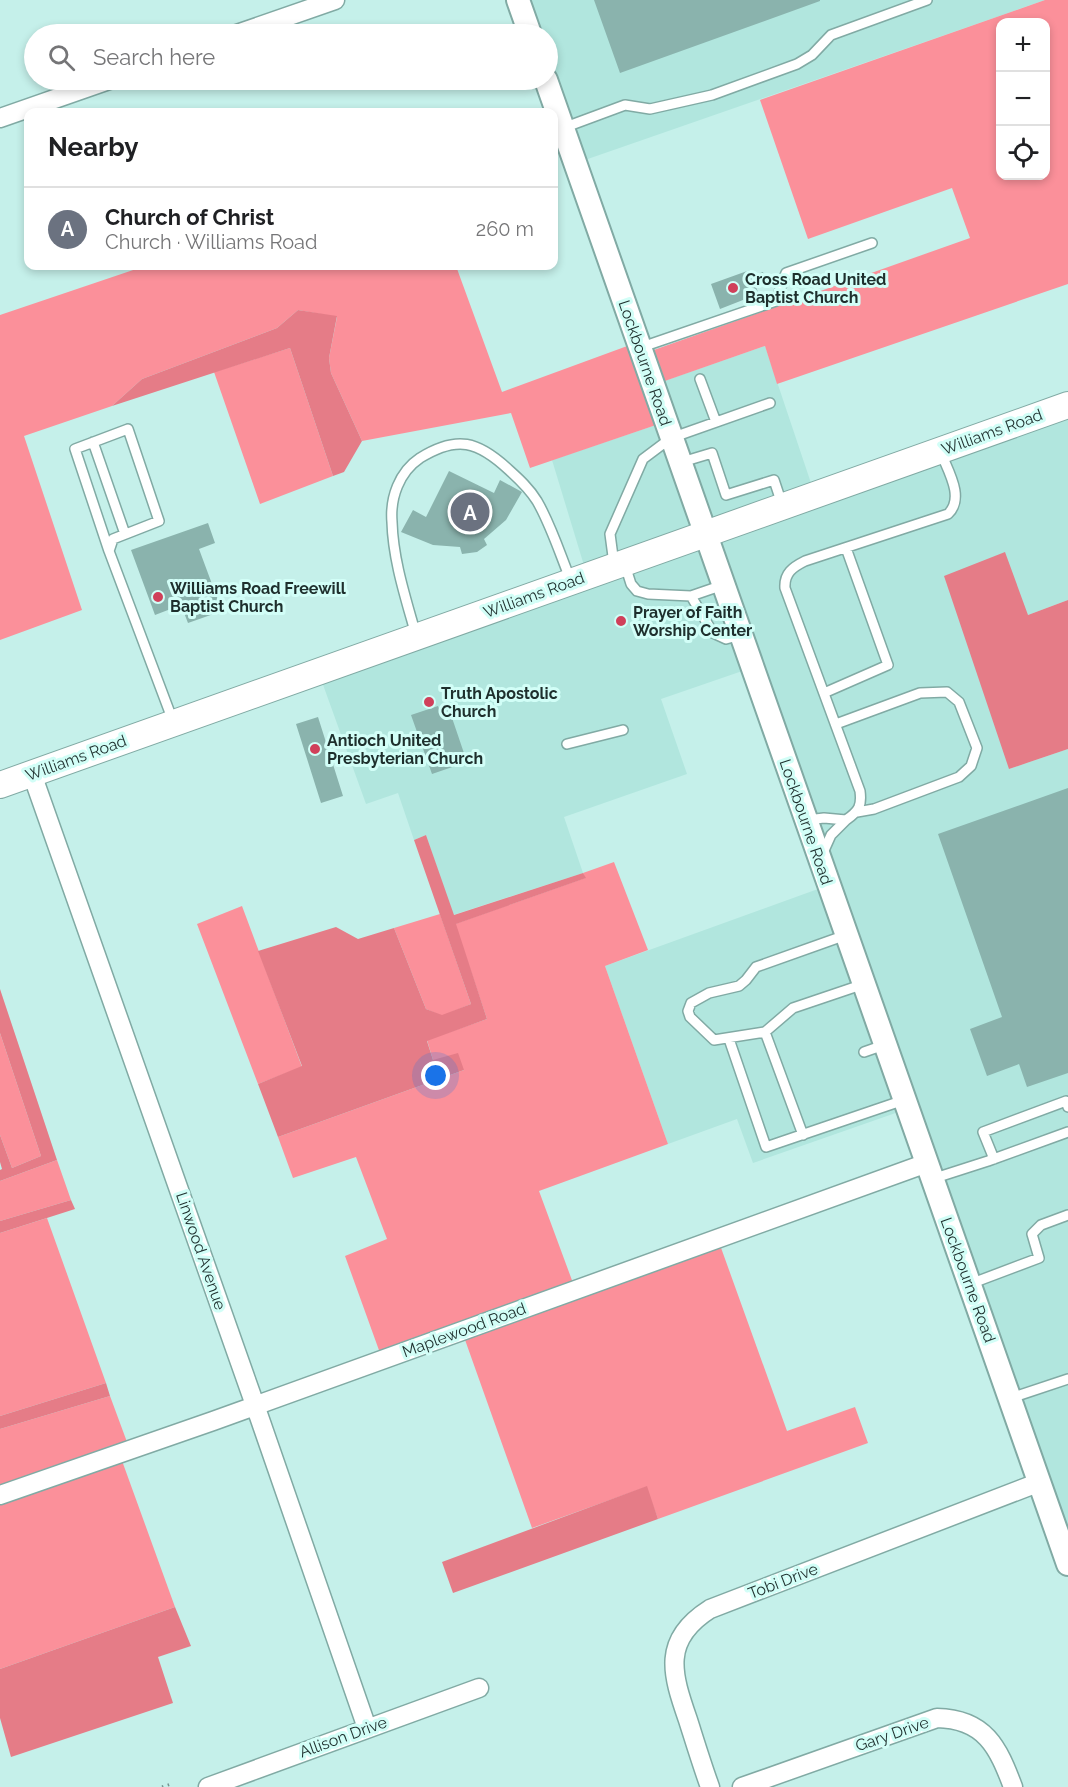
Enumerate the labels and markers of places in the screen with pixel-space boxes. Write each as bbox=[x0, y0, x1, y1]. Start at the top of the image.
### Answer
place label: Cross Road United Baptist Church bbox=[745, 270, 886, 307]
marker: Cross Road United Baptist Church bbox=[726, 281, 740, 295]
pin: A bbox=[450, 490, 490, 534]
place label: Williams Road Freewill Baptist Church bbox=[170, 579, 347, 616]
marker: Williams Road Freewill Baptist Church bbox=[151, 590, 165, 604]
place label: Prayer of Faith Worship Center bbox=[633, 603, 752, 640]
marker: Prayer of Faith Worship Center bbox=[614, 614, 628, 628]
place label: Truth Apostolic Church bbox=[441, 684, 558, 721]
marker: Truth Apostolic Church bbox=[422, 695, 436, 709]
place label: Antioch United Presbyterian Church bbox=[327, 731, 483, 768]
marker: Antioch United Presbyterian Church bbox=[308, 742, 322, 756]

